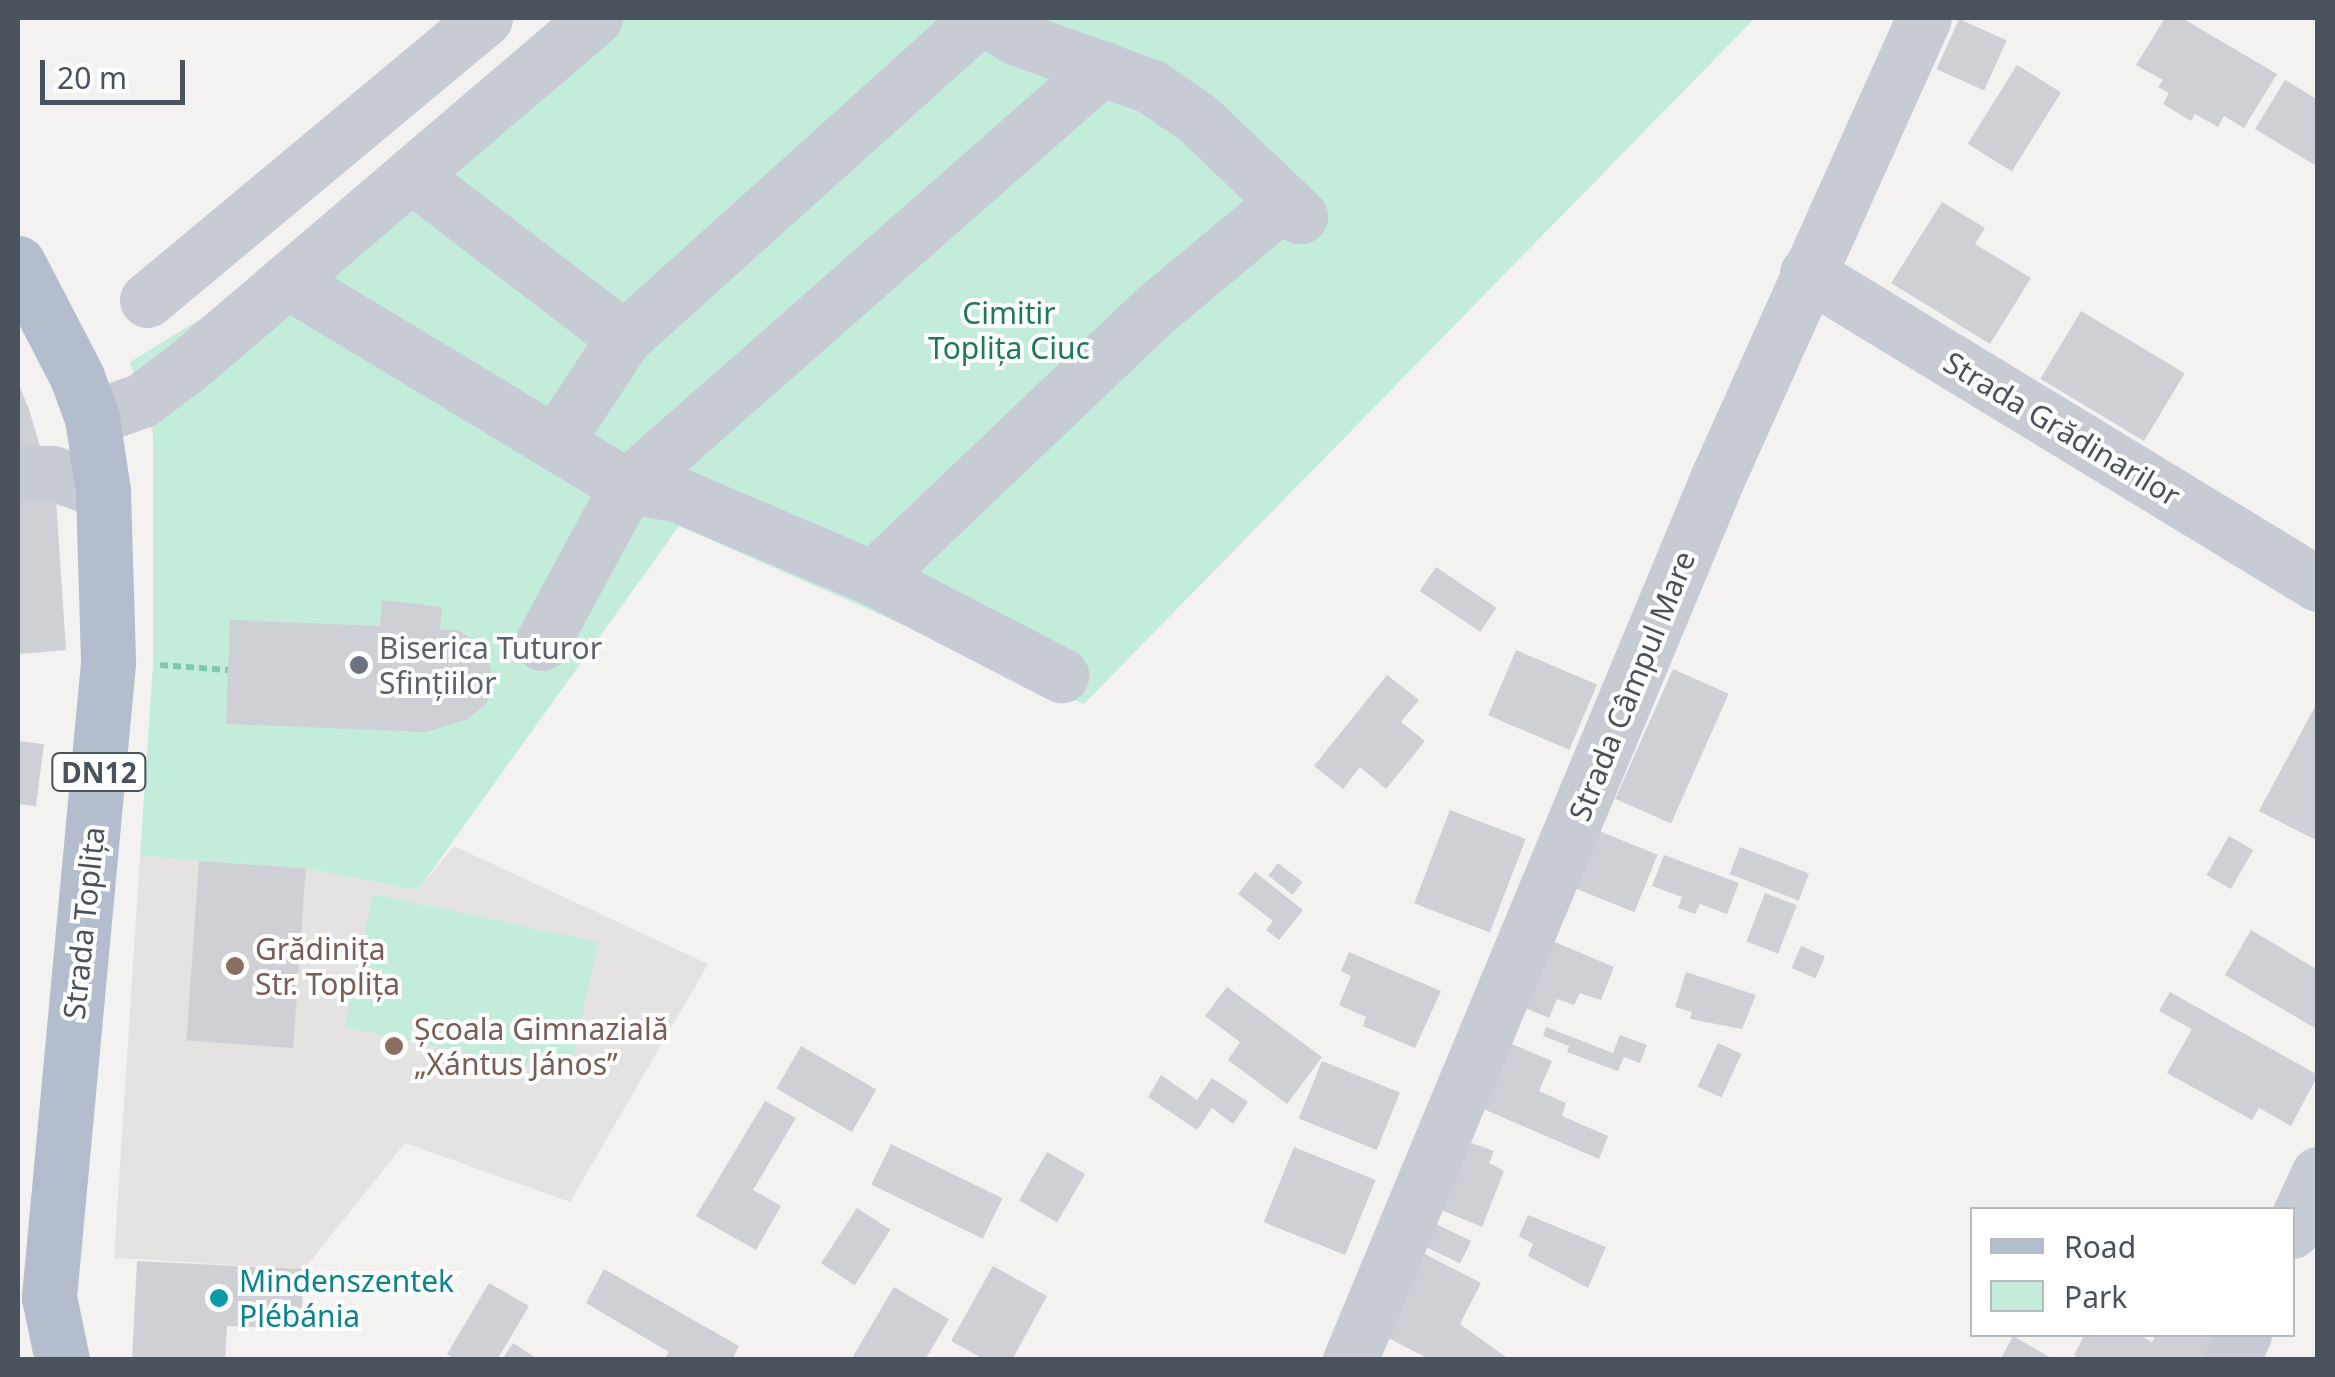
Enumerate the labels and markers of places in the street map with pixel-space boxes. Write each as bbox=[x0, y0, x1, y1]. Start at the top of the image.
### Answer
place label: Biserica Tuturor Sfințiilor bbox=[379, 630, 602, 700]
marker: Biserica Tuturor Sfințiilor bbox=[348, 654, 370, 676]
place label: Grădinița Str. Toplița bbox=[255, 931, 400, 1002]
marker: Grădinița Str. Toplița bbox=[224, 955, 246, 977]
place label: Școala Gimnazială „Xántus János” bbox=[414, 1011, 668, 1082]
marker: Școala Gimnazială „Xántus János” bbox=[383, 1035, 405, 1057]
place label: Mindenszentek Plébánia bbox=[239, 1263, 454, 1334]
marker: Mindenszentek Plébánia bbox=[208, 1287, 230, 1309]

